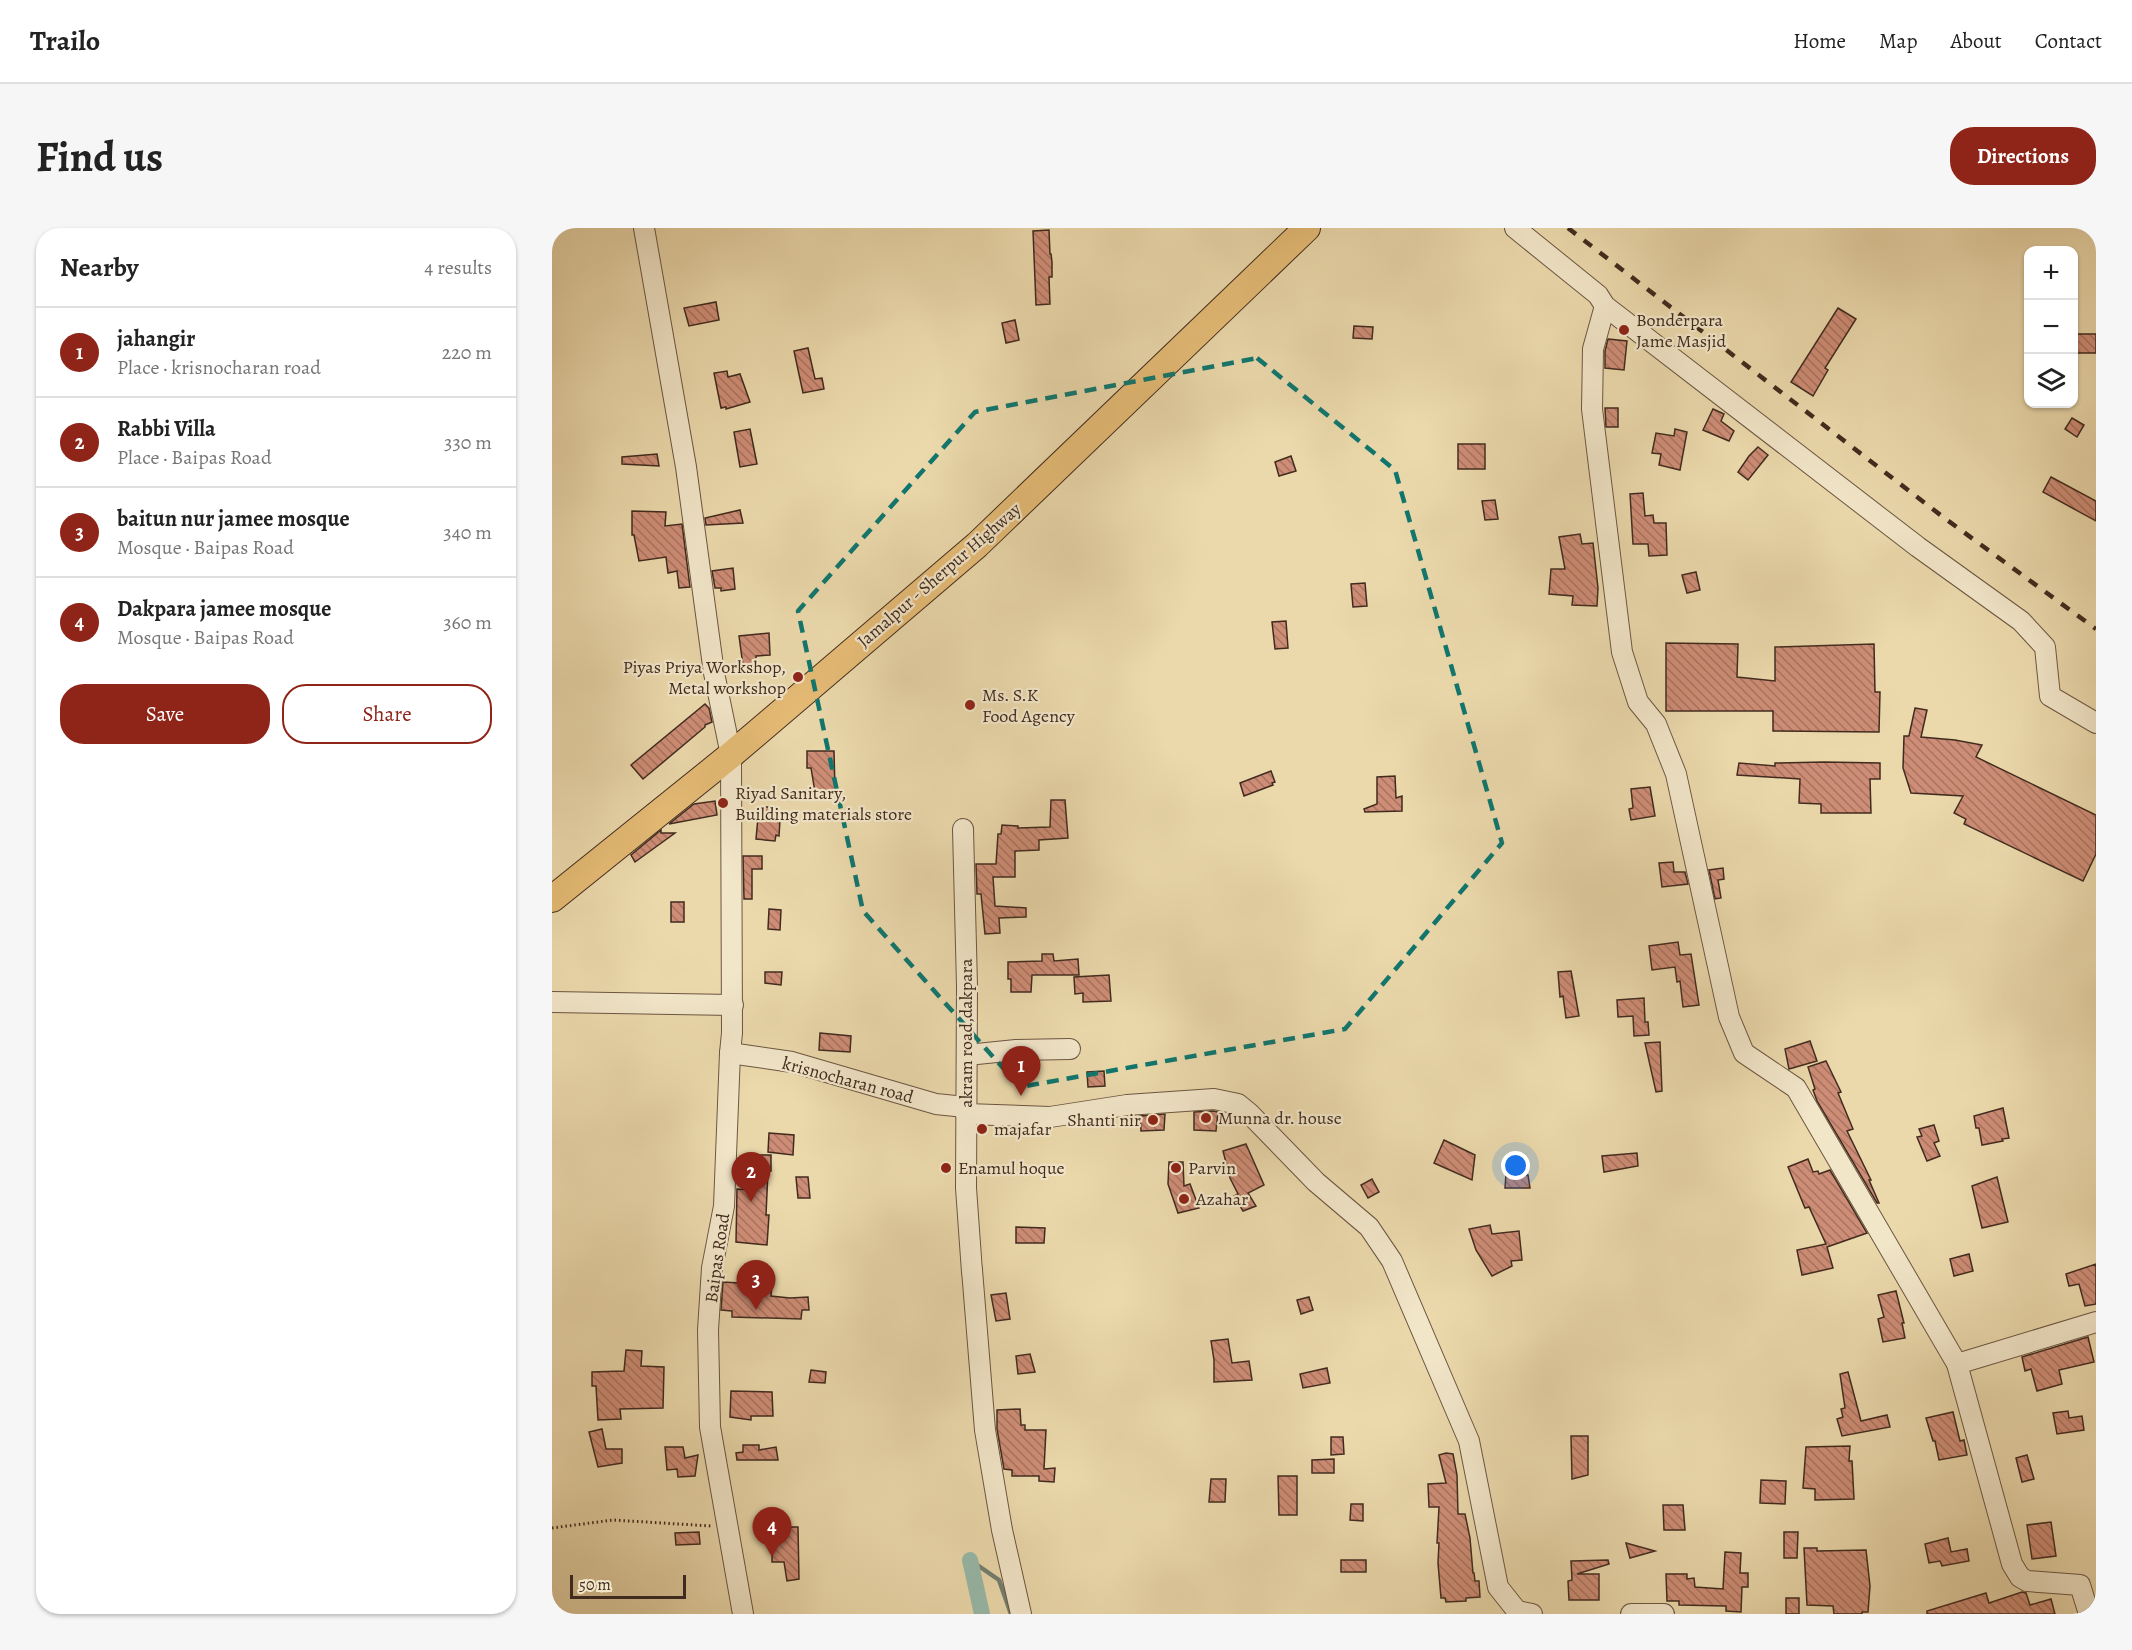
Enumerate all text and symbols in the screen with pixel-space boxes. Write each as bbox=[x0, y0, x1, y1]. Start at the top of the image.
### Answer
text: Trailo bbox=[30, 22, 100, 60]
text: Home bbox=[1793, 27, 1846, 55]
text: Map bbox=[1879, 27, 1917, 55]
text: About bbox=[1950, 27, 2002, 55]
text: Contact bbox=[2035, 27, 2102, 55]
button: Directions bbox=[1950, 127, 2096, 185]
text: Find us bbox=[36, 128, 163, 185]
map controls bbox=[2024, 246, 2078, 408]
button: + bbox=[2024, 246, 2078, 300]
text: Nearby bbox=[60, 250, 139, 285]
text: 4 results bbox=[424, 254, 492, 281]
button: − bbox=[2024, 300, 2078, 354]
place label: Bonderpara Jame Masjid bbox=[1636, 308, 1727, 353]
marker: Bonderpara Jame Masjid bbox=[1617, 323, 1631, 337]
text: jahangir bbox=[117, 324, 195, 354]
text: 1 bbox=[76, 339, 83, 366]
text: 220 m bbox=[442, 339, 492, 366]
text: Place · krisnocharan road bbox=[117, 354, 321, 381]
button: layers bbox=[2024, 354, 2078, 408]
text: Rabbi Villa bbox=[117, 414, 216, 444]
text: 2 bbox=[75, 429, 84, 456]
text: 330 m bbox=[444, 429, 492, 456]
text: Place · Baipas Road bbox=[117, 444, 272, 471]
street label: Jamalpur - Sherpur Highway bbox=[852, 497, 1027, 653]
text: baitun nur jamee mosque bbox=[117, 504, 350, 534]
text: 3 bbox=[75, 519, 84, 546]
text: 340 m bbox=[443, 519, 492, 546]
text: Mosque · Baipas Road bbox=[117, 534, 294, 561]
text: Dakpara jamee mosque bbox=[117, 594, 331, 624]
text: 4 bbox=[75, 609, 84, 636]
text: 360 m bbox=[443, 609, 492, 636]
text: Mosque · Baipas Road bbox=[117, 624, 294, 651]
place label: Piyas Priya Workshop, Metal workshop bbox=[623, 655, 786, 700]
marker: Piyas Priya Workshop, Metal workshop bbox=[791, 670, 805, 684]
place label: Ms. S.K Food Agency bbox=[982, 683, 1076, 728]
button: Save bbox=[60, 684, 270, 744]
button: Share bbox=[282, 684, 492, 744]
marker: Ms. S.K Food Agency bbox=[963, 698, 977, 712]
place label: Riyad Sanitary, Building materials store bbox=[735, 781, 912, 826]
marker: Riyad Sanitary, Building materials store bbox=[716, 796, 730, 810]
street label: akram road,dakpara bbox=[954, 958, 978, 1108]
pin: 1 bbox=[1002, 1046, 1040, 1096]
street label: krisnocharan road bbox=[780, 1051, 917, 1109]
place label: Munna dr. house bbox=[1218, 1106, 1342, 1130]
place label: Shanti nir bbox=[1067, 1108, 1141, 1132]
marker: Munna dr. house bbox=[1199, 1111, 1213, 1125]
marker: Shanti nir bbox=[1146, 1113, 1160, 1127]
place label: majafar bbox=[994, 1117, 1051, 1141]
marker: majafar bbox=[975, 1122, 989, 1136]
your location bbox=[1501, 1151, 1530, 1180]
pin: 2 bbox=[732, 1152, 770, 1202]
place label: Enamul hoque bbox=[958, 1156, 1065, 1180]
place label: Parvin bbox=[1188, 1156, 1236, 1180]
marker: Enamul hoque bbox=[939, 1161, 953, 1175]
marker: Parvin bbox=[1169, 1161, 1183, 1175]
place label: Azahar bbox=[1195, 1187, 1248, 1211]
marker: Azahar bbox=[1177, 1192, 1191, 1206]
street label: Baipas Road bbox=[699, 1211, 735, 1304]
pin: 3 bbox=[736, 1260, 776, 1310]
pin: 4 bbox=[752, 1508, 792, 1557]
scale bar bbox=[570, 1572, 686, 1600]
text: 50 m bbox=[579, 1574, 611, 1596]

